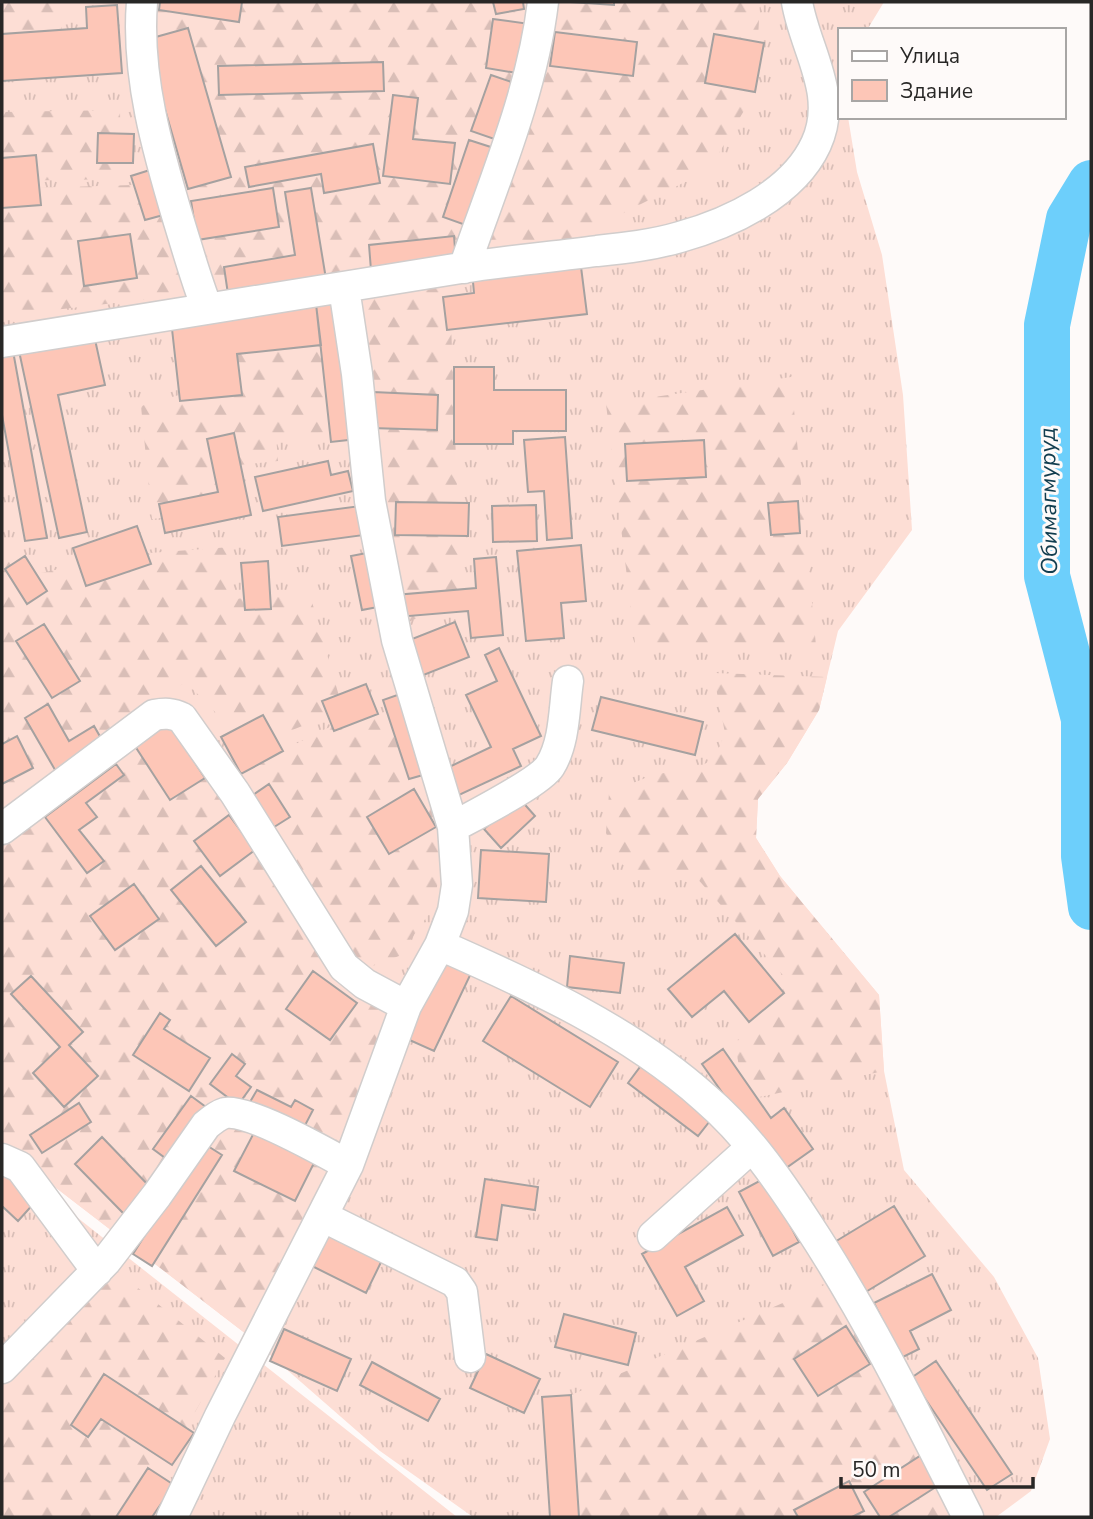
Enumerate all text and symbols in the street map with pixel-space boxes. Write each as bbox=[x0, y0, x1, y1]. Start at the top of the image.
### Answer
legend bbox=[838, 28, 1065, 119]
text: Улица bbox=[899, 42, 960, 70]
text: Здание bbox=[900, 77, 973, 105]
water label: Обимагмуруд bbox=[1032, 427, 1065, 575]
scale bar bbox=[841, 1446, 1034, 1490]
text: 50 m bbox=[852, 1456, 901, 1484]

